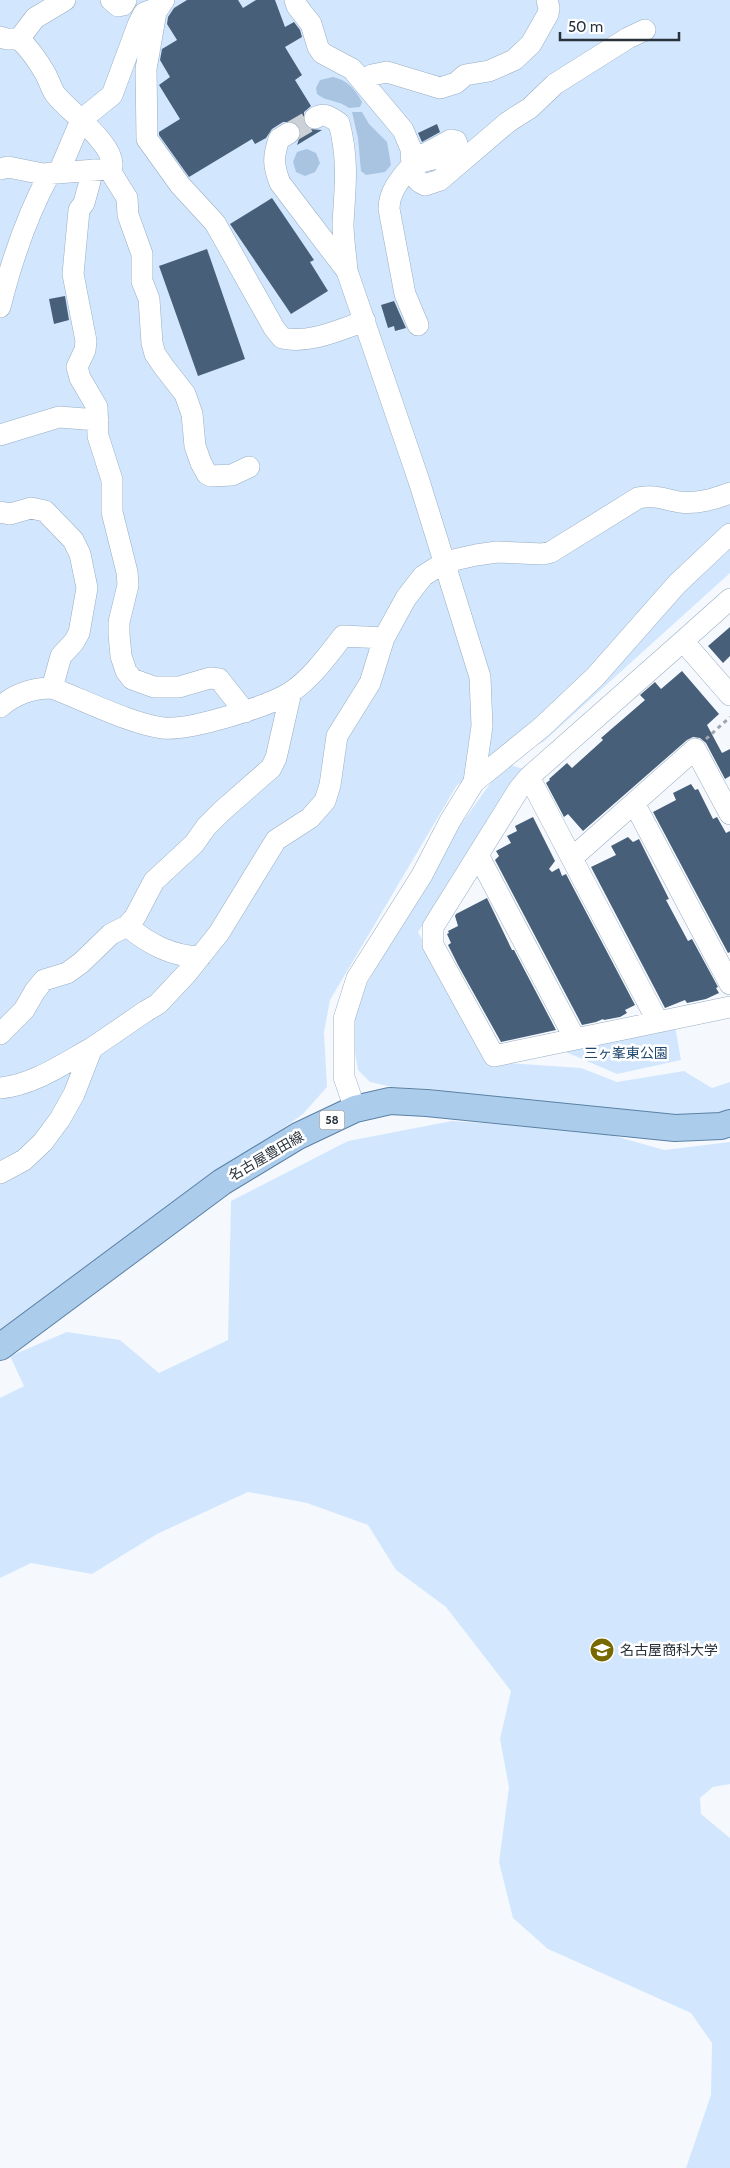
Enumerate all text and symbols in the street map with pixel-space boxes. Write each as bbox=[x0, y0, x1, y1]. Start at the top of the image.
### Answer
scale bar bbox=[560, 10, 679, 42]
text: 50 m bbox=[568, 18, 603, 36]
park label: 三ヶ峯東公園 bbox=[584, 1044, 668, 1062]
road number: 58 bbox=[320, 1110, 344, 1130]
street label: 名古屋豊田線 bbox=[225, 1127, 307, 1185]
school or university icon: 名古屋商科大学 bbox=[589, 1637, 615, 1663]
place label: 名古屋商科大学 bbox=[620, 1641, 718, 1659]

